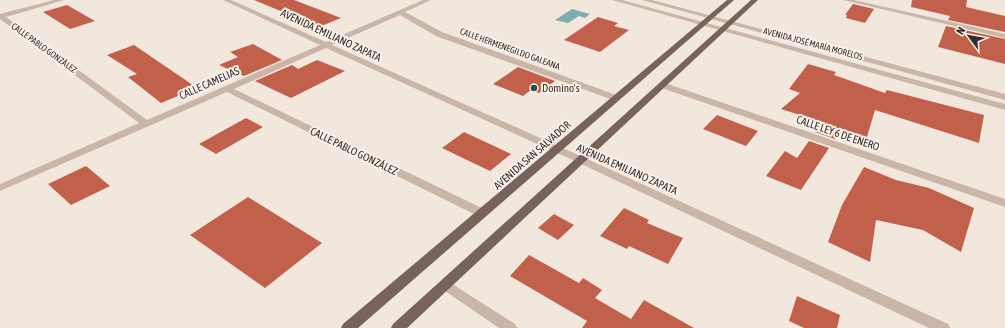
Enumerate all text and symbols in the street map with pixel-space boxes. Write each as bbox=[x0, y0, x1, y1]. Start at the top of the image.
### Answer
street label: AVENIDA EMILIANO ZAPATA bbox=[279, 6, 384, 64]
north arrow bbox=[949, 16, 989, 56]
street label: CALLE PABLO GONZÁLEZ bbox=[9, 21, 79, 75]
text: N bbox=[954, 25, 967, 37]
street label: CALLE HERMENEGILDO GALEANA bbox=[459, 26, 562, 72]
street label: AVENIDA JOSÉ MARÍA MORELOS bbox=[762, 26, 864, 62]
street label: CALLE CAMELIAS bbox=[177, 64, 241, 102]
place label: Domino's bbox=[542, 82, 580, 94]
marker: Domino's bbox=[529, 83, 539, 93]
street label: CALLE LEY 6 DE ENERO bbox=[795, 113, 881, 153]
street label: AVENIDA SAN SALVADOR bbox=[491, 118, 573, 192]
street label: CALLE PABLO GONZÁLEZ bbox=[308, 125, 400, 177]
street label: AVENIDA EMILIANO ZAPATA bbox=[575, 141, 680, 197]

